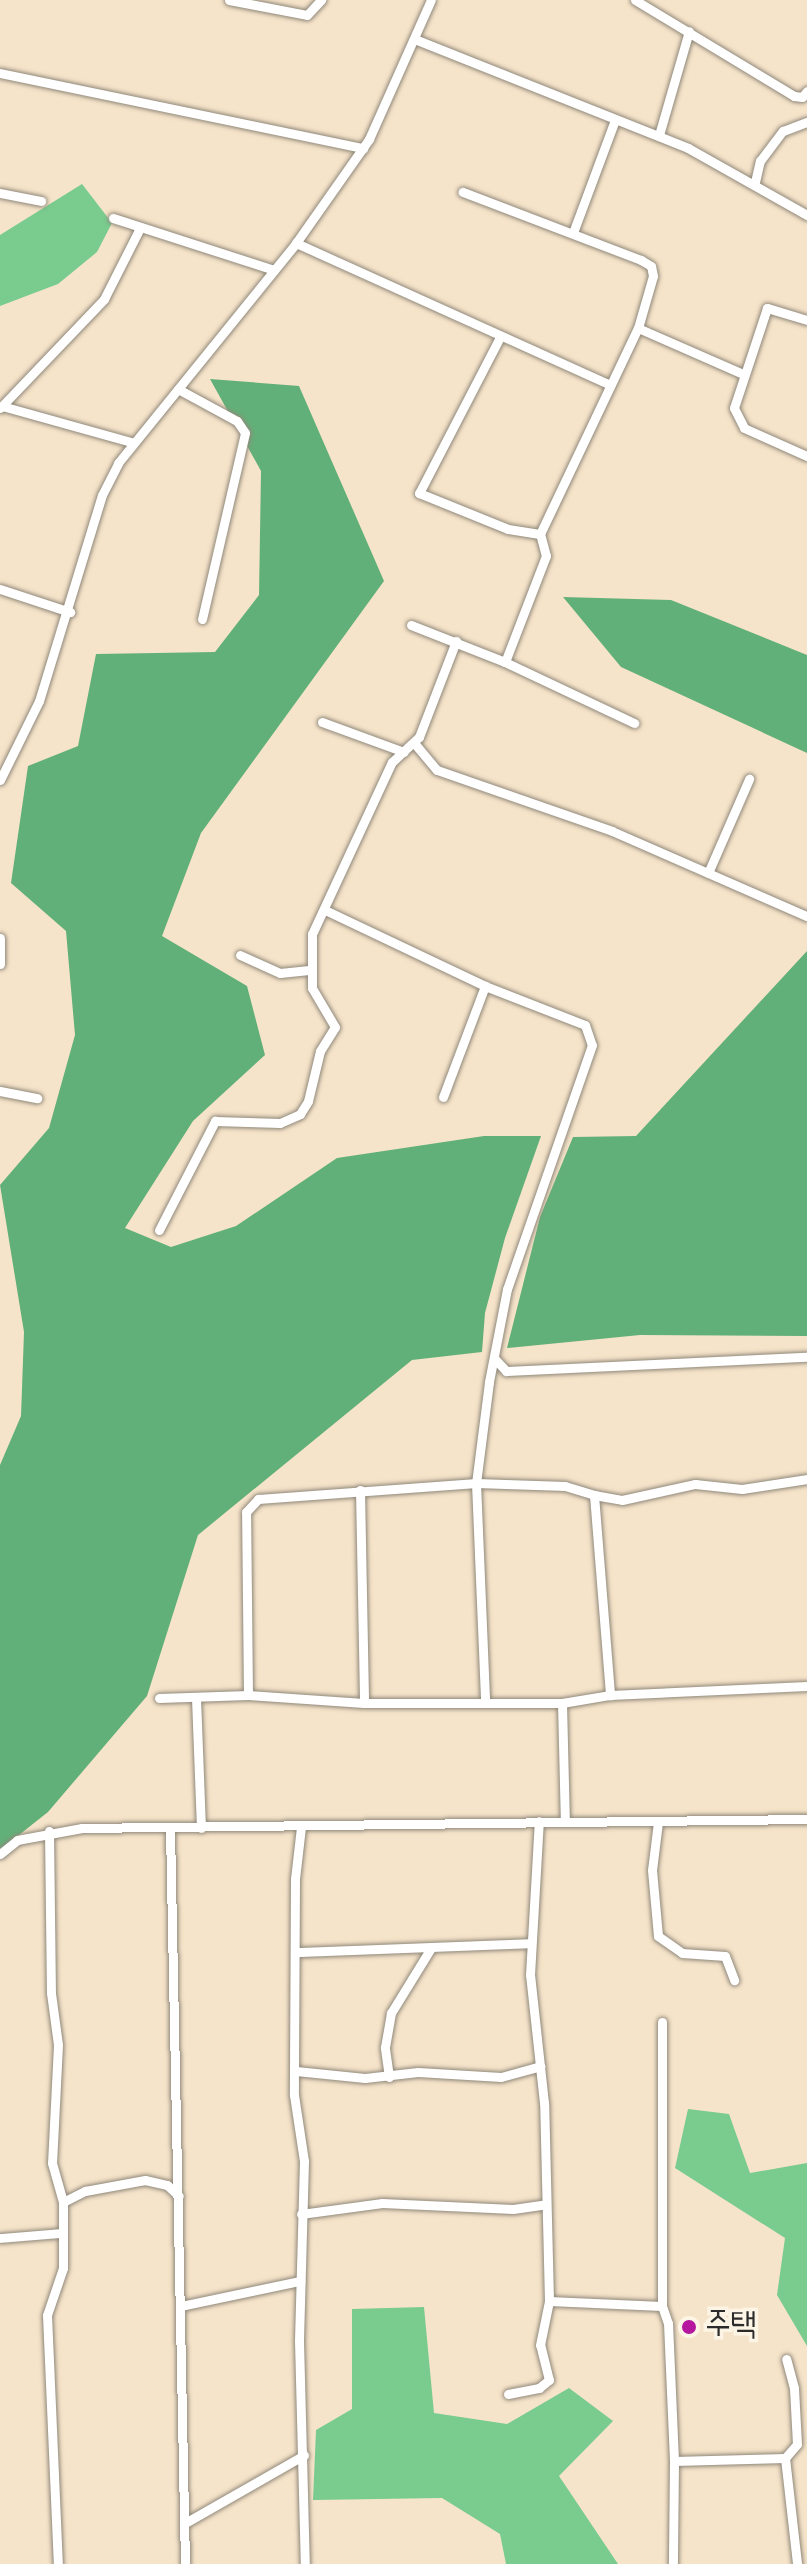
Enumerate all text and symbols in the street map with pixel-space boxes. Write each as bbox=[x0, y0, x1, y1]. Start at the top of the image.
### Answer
place label: 주택 bbox=[705, 2308, 756, 2346]
marker: 주택 bbox=[680, 2318, 698, 2336]

